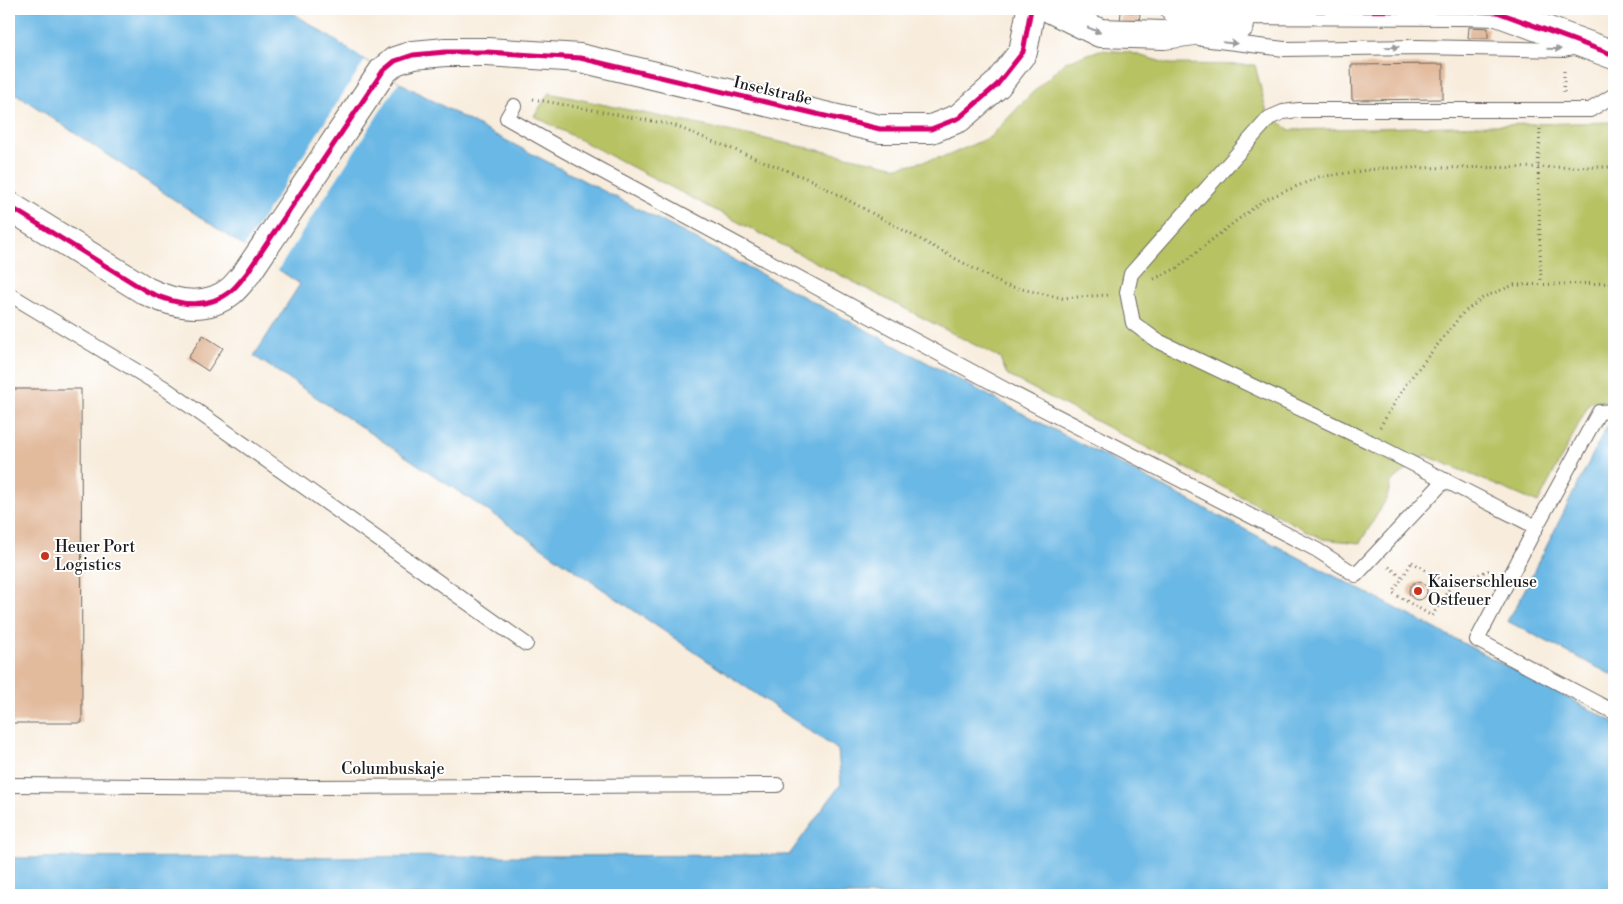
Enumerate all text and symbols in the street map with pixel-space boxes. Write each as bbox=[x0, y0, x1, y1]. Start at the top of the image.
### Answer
one-way arrow bbox=[1087, 26, 1102, 34]
one-way arrow bbox=[1222, 39, 1238, 47]
one-way arrow bbox=[1384, 43, 1400, 51]
one-way arrow bbox=[1547, 46, 1563, 54]
street label: Inselstraße bbox=[732, 72, 814, 110]
place label: Heuer Port Logistics bbox=[55, 537, 136, 575]
marker: Heuer Port Logistics bbox=[39, 550, 51, 562]
place label: Kaiserschleuse Ostfeuer bbox=[1428, 572, 1537, 610]
marker: Kaiserschleuse Ostfeuer bbox=[1412, 585, 1424, 597]
street label: Columbuskaje bbox=[341, 759, 445, 779]

